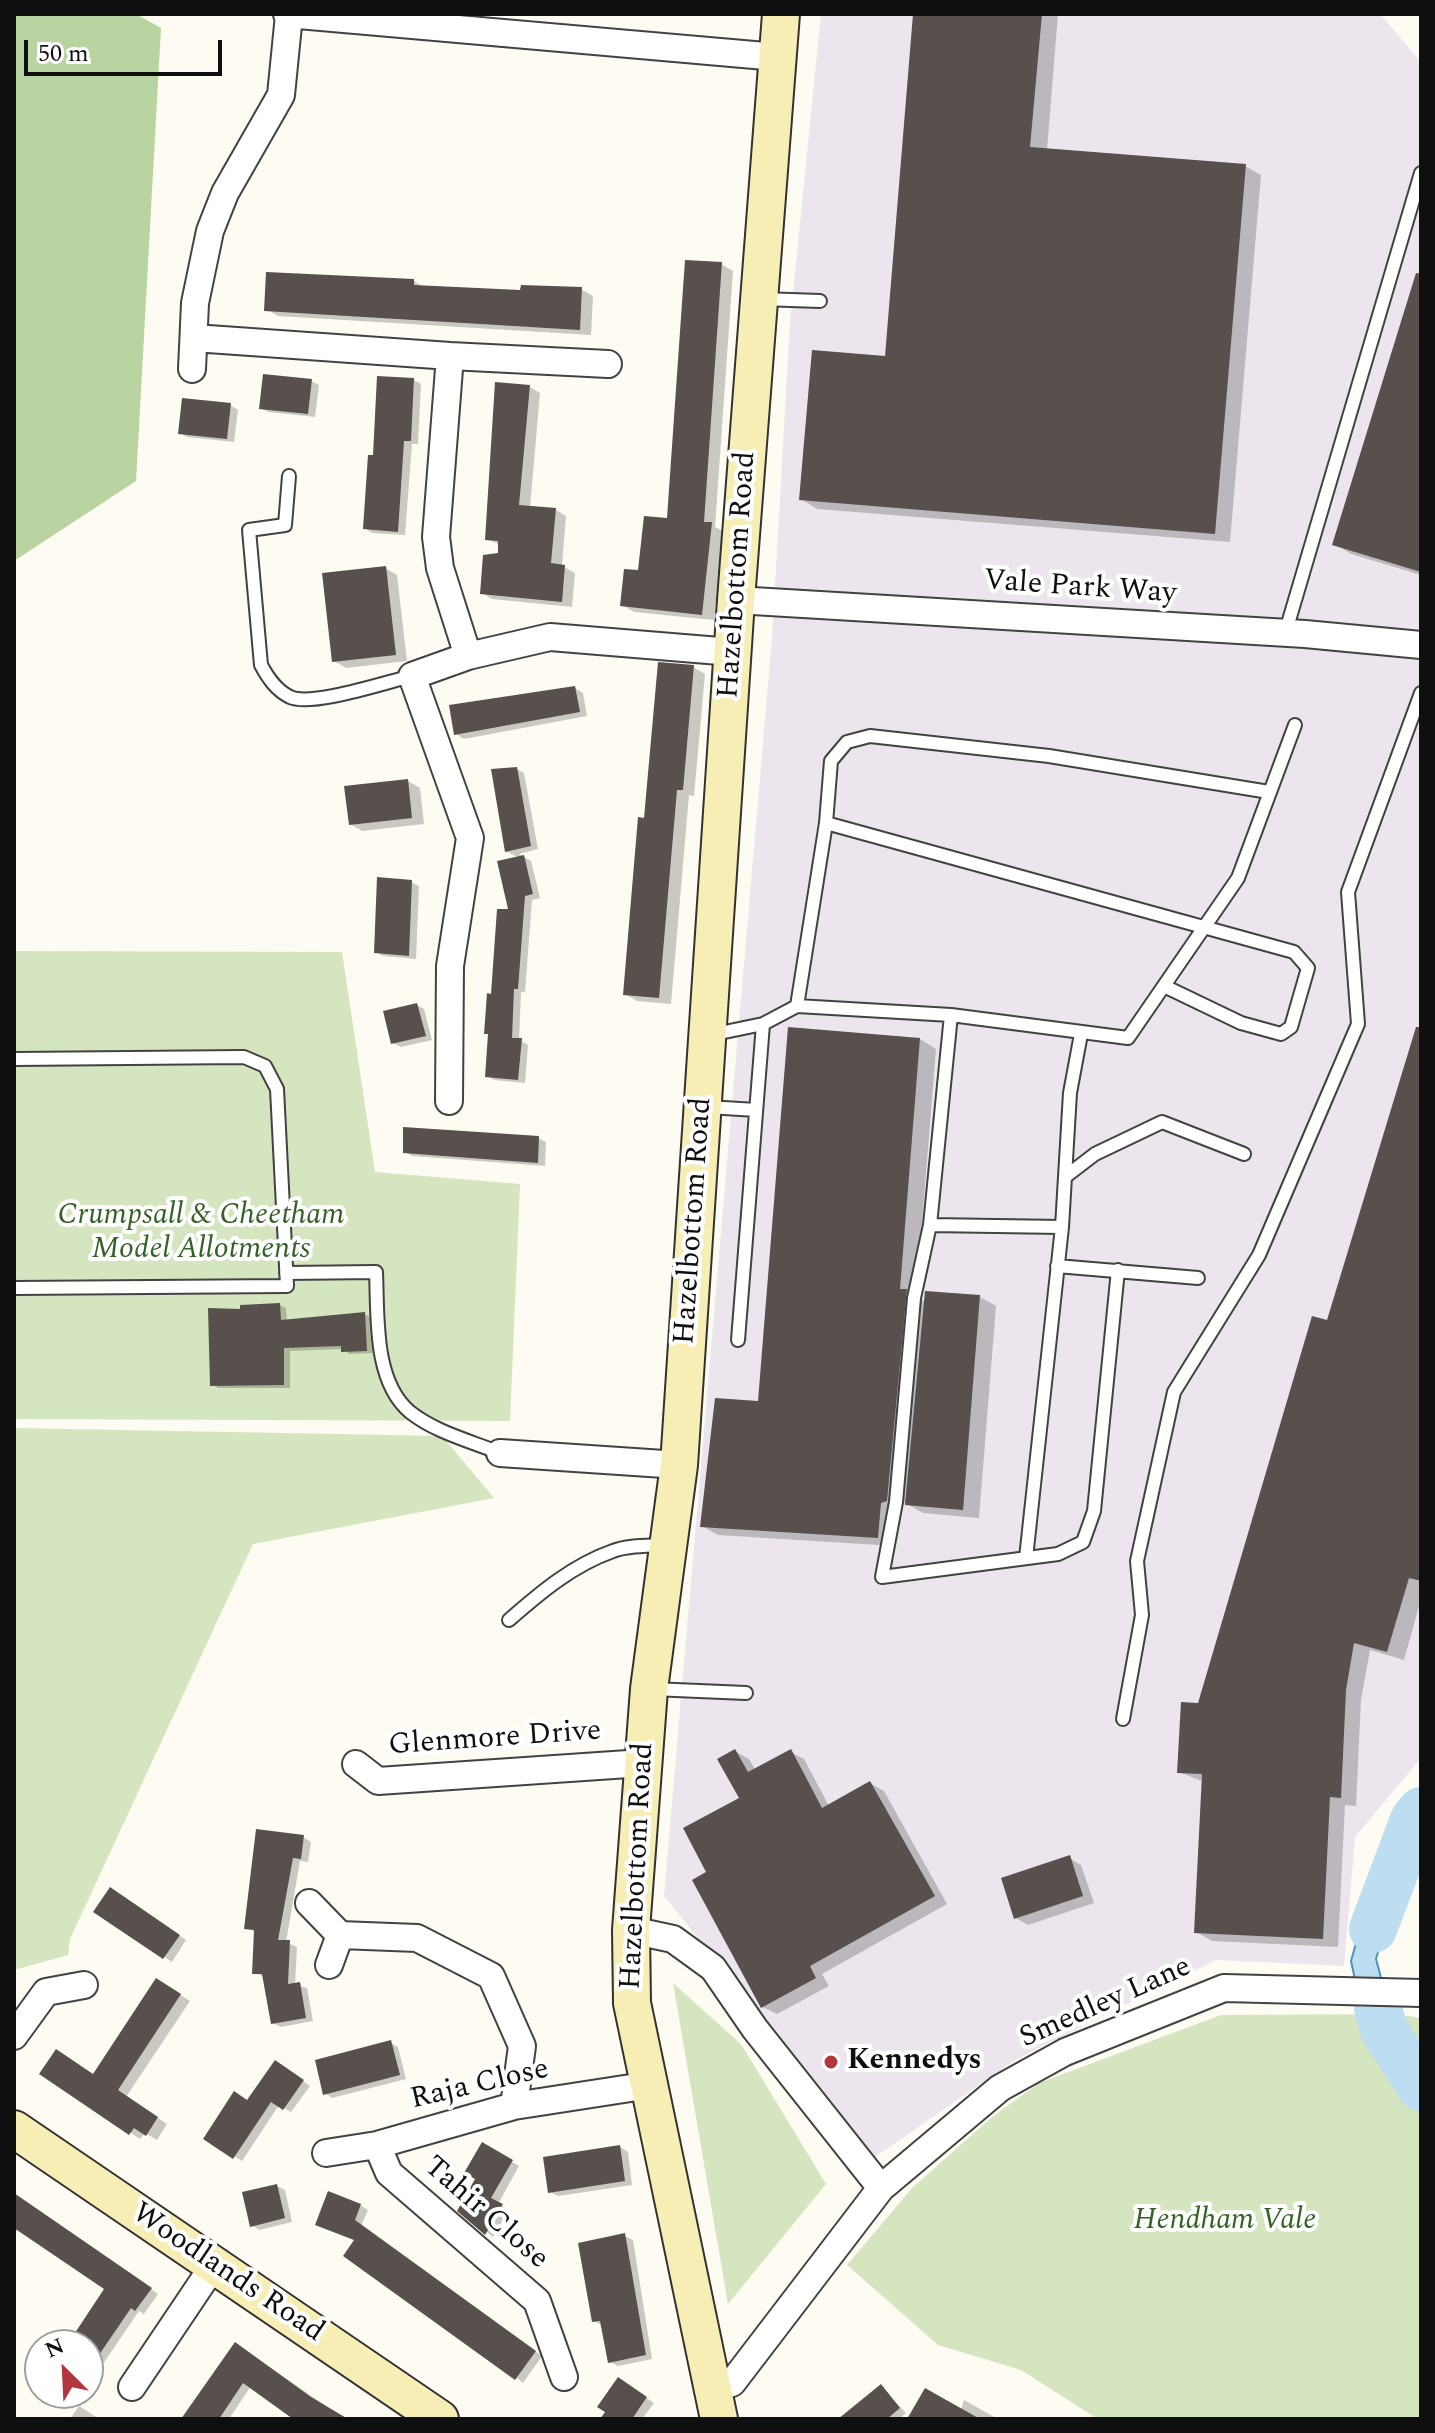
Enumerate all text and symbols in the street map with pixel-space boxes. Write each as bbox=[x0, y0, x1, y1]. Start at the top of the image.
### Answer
scale bar bbox=[28, 24, 226, 74]
text: 50 m bbox=[38, 36, 89, 72]
street label: Hazelbottom Road bbox=[712, 450, 766, 700]
street label: Vale Park Way bbox=[982, 564, 1178, 614]
street label: Hazelbottom Road bbox=[668, 1096, 722, 1346]
park label: Crumpsall & Cheetham Model Allotments bbox=[58, 1199, 344, 1270]
street label: Glenmore Drive bbox=[387, 1715, 603, 1765]
street label: Hazelbottom Road bbox=[615, 1741, 663, 1991]
street label: Smedley Lane bbox=[1015, 1950, 1197, 2058]
place label: Kennedys bbox=[847, 2044, 982, 2080]
street label: Raja Close bbox=[407, 2053, 553, 2119]
marker: Kennedys bbox=[822, 2053, 840, 2071]
street label: Tahir Close bbox=[415, 2150, 555, 2278]
street label: Woodlands Road bbox=[124, 2196, 330, 2352]
park label: Hendham Vale bbox=[1134, 2204, 1316, 2240]
north arrow bbox=[24, 2329, 104, 2409]
text: N bbox=[40, 2330, 70, 2367]

